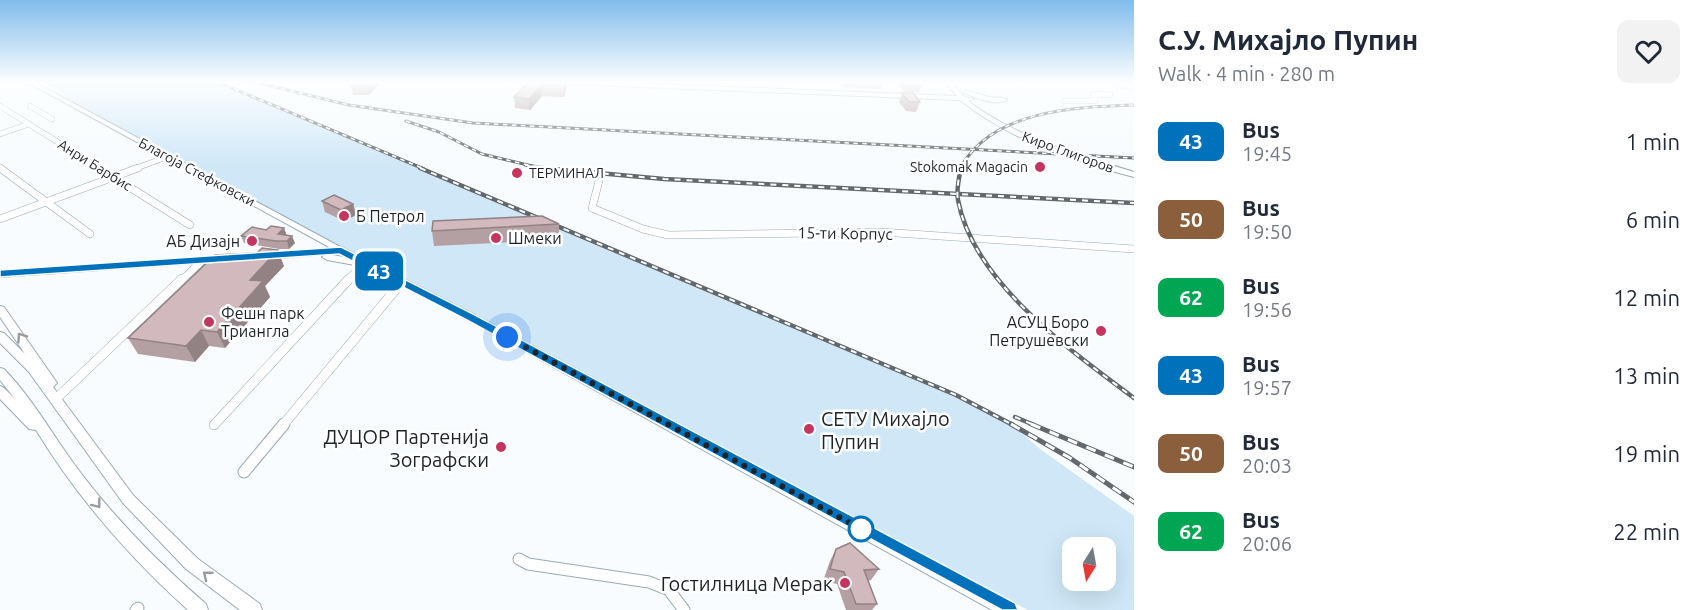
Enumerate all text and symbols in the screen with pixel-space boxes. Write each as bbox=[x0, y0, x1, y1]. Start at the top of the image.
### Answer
button: heart bbox=[1617, 20, 1680, 83]
text: С.У. Михајло Пупин bbox=[1158, 24, 1418, 55]
text: Walk · 4 min · 280 m bbox=[1158, 62, 1335, 85]
text: Bus bbox=[1242, 117, 1280, 142]
street label: Киро Глигоров bbox=[1020, 128, 1116, 176]
text: 43 bbox=[1179, 129, 1203, 153]
text: 1 min bbox=[1626, 129, 1680, 154]
street label: Благоја Стефковски bbox=[136, 135, 258, 209]
street label: Анри Барбис bbox=[55, 136, 135, 194]
text: 19:45 bbox=[1242, 142, 1292, 165]
place label: Stokomak Magacin bbox=[910, 159, 1028, 175]
marker: Stokomak Magacin bbox=[1033, 160, 1047, 174]
place label: ТЕРМИНАЛ bbox=[529, 165, 604, 181]
marker: ТЕРМИНАЛ bbox=[510, 166, 524, 180]
text: Bus bbox=[1242, 195, 1280, 220]
place label: Б Петрол bbox=[356, 207, 425, 225]
text: 50 bbox=[1179, 207, 1203, 231]
text: 6 min bbox=[1626, 207, 1680, 232]
marker: Б Петрол bbox=[337, 209, 351, 223]
text: 19:50 bbox=[1242, 220, 1292, 243]
street label: 15-ти Корпус bbox=[797, 223, 893, 243]
place label: Шмеки bbox=[508, 229, 562, 247]
marker: Шмеки bbox=[489, 231, 503, 245]
place label: АБ Дизајн bbox=[166, 232, 240, 250]
marker: АБ Дизајн bbox=[245, 234, 259, 248]
line badge: 43 bbox=[352, 252, 406, 290]
text: 43 bbox=[367, 259, 391, 283]
text: Bus bbox=[1242, 273, 1280, 298]
text: 62 bbox=[1179, 285, 1203, 309]
text: 12 min bbox=[1613, 285, 1680, 310]
text: 19:56 bbox=[1242, 298, 1292, 321]
place label: Фешн парк Триангла bbox=[221, 304, 305, 340]
place label: АСУЦ Боро Петрушевски bbox=[989, 313, 1089, 349]
marker: Фешн парк Триангла bbox=[202, 315, 216, 329]
your location bbox=[492, 322, 522, 352]
marker: АСУЦ Боро Петрушевски bbox=[1094, 324, 1108, 338]
one-way arrow bbox=[17, 332, 28, 343]
text: Bus bbox=[1242, 351, 1280, 376]
text: 43 bbox=[1179, 363, 1203, 387]
text: 13 min bbox=[1613, 363, 1680, 388]
text: 19:57 bbox=[1242, 376, 1292, 399]
place label: СЕТУ Михајло Пупин bbox=[821, 407, 950, 453]
marker: СЕТУ Михајло Пупин bbox=[802, 422, 816, 436]
place label: ДУЦОР Партенија Зографски bbox=[323, 425, 489, 471]
text: Bus bbox=[1242, 429, 1280, 454]
marker: ДУЦОР Партенија Зографски bbox=[494, 440, 508, 454]
text: 50 bbox=[1179, 441, 1203, 465]
text: 19 min bbox=[1613, 441, 1680, 466]
text: 20:03 bbox=[1242, 454, 1292, 477]
one-way arrow bbox=[89, 497, 100, 508]
text: Bus bbox=[1242, 507, 1280, 532]
unlabelled marker bbox=[848, 516, 874, 542]
text: 62 bbox=[1179, 519, 1203, 543]
text: 22 min bbox=[1613, 519, 1680, 544]
text: 20:06 bbox=[1242, 532, 1292, 555]
north arrow bbox=[1062, 537, 1116, 591]
map controls bbox=[1062, 537, 1116, 591]
one-way arrow bbox=[202, 572, 213, 583]
place label: Гостилница Мерак bbox=[661, 572, 833, 595]
marker: Гостилница Мерак bbox=[838, 576, 852, 590]

